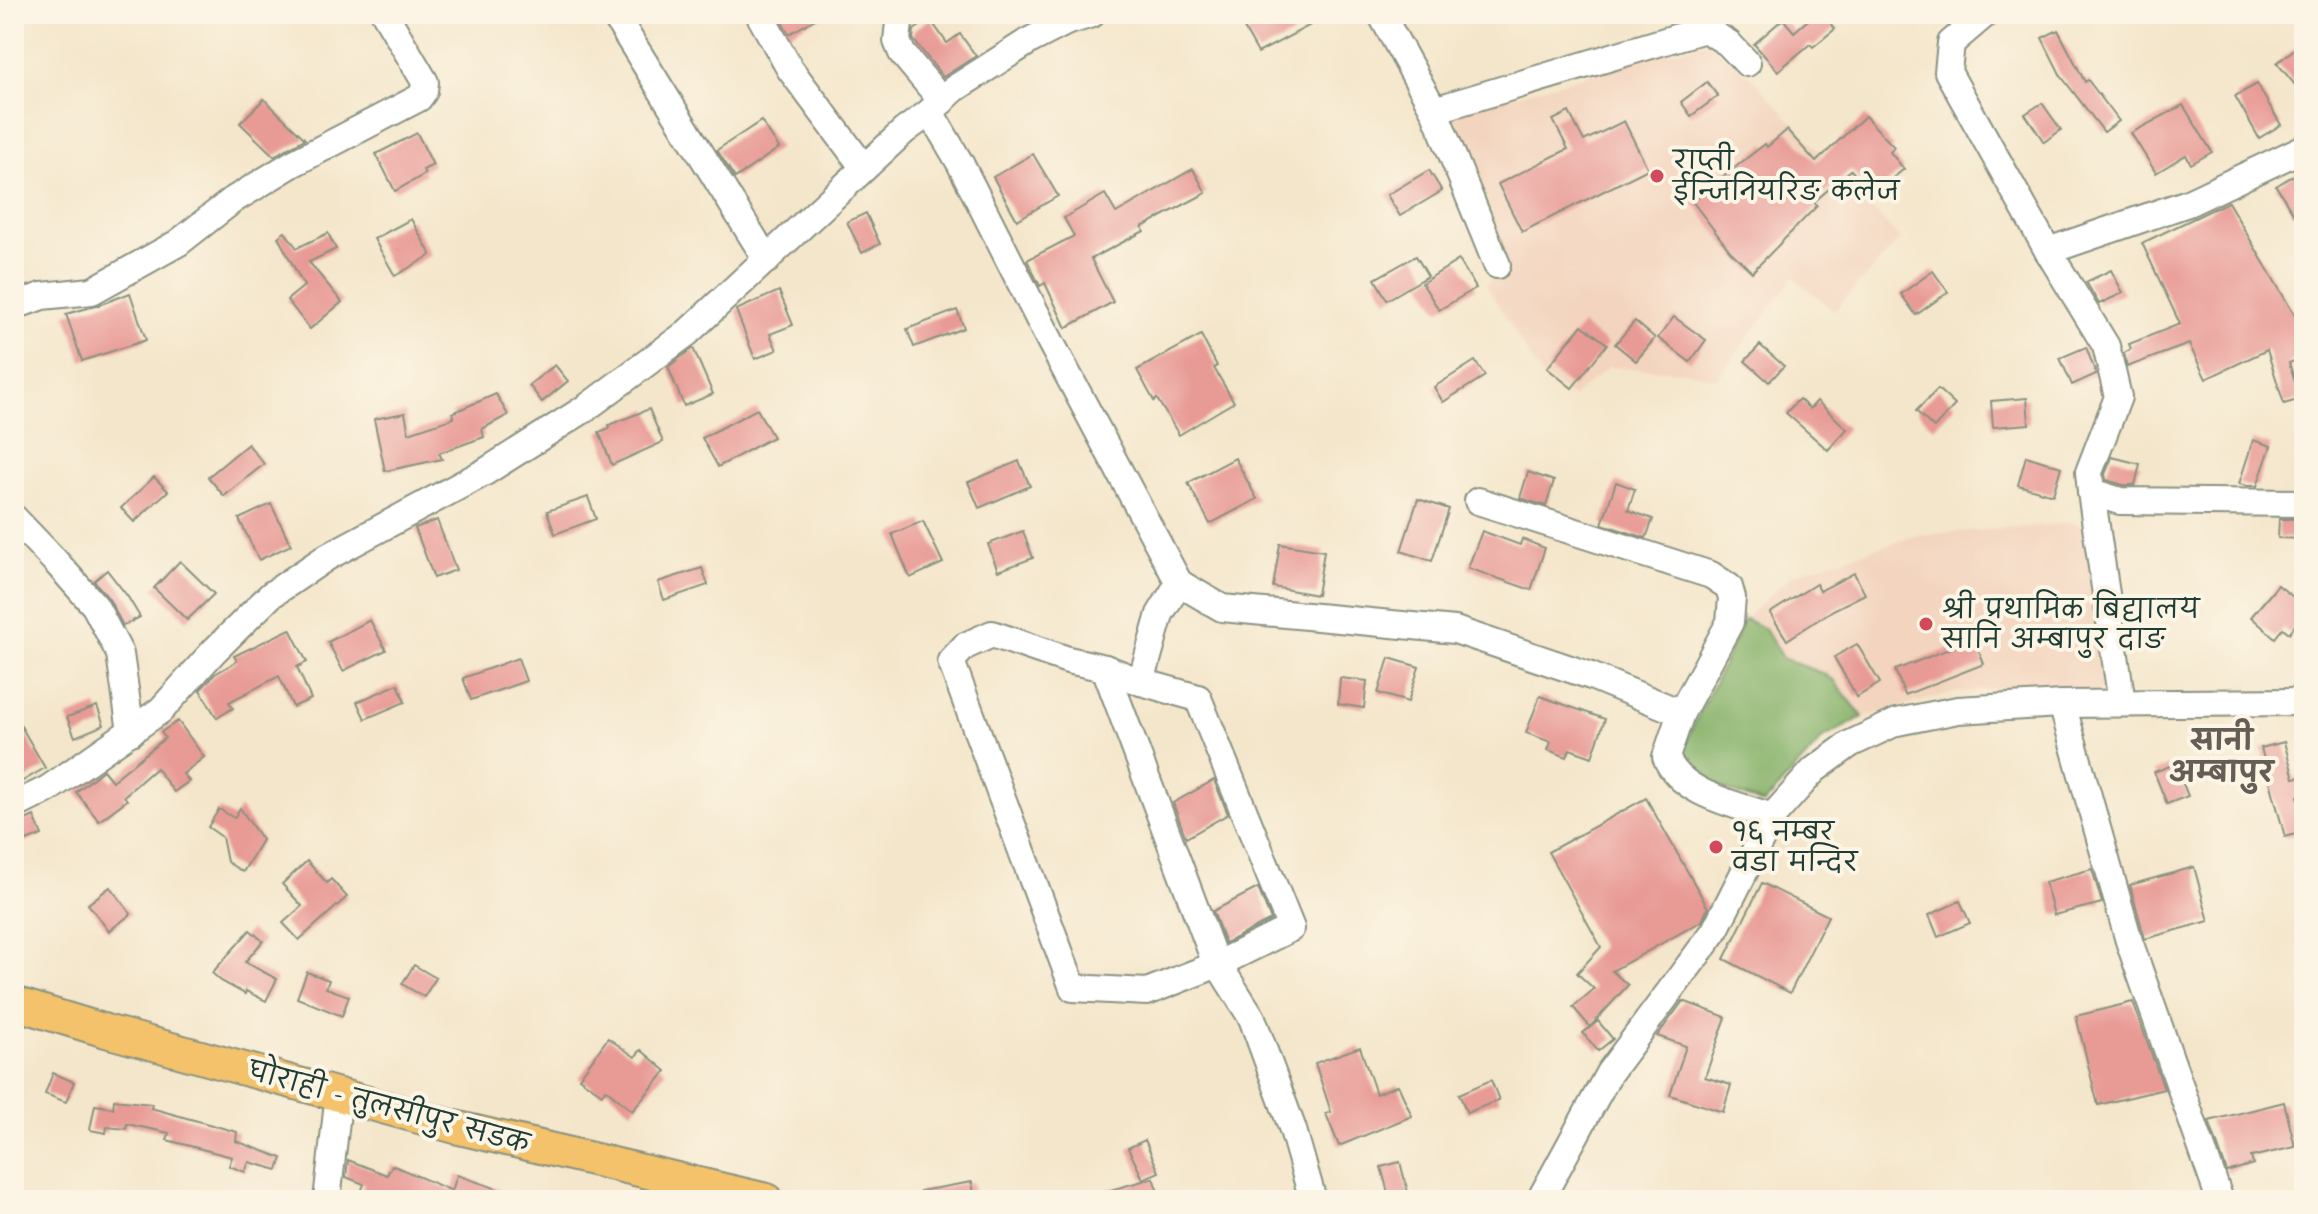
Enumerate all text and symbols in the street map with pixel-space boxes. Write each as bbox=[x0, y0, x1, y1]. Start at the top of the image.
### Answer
place label: राप्ती ईन्जिनियरिङ कलेज bbox=[1671, 141, 1901, 210]
marker: राप्ती ईन्जिनियरिङ कलेज bbox=[1648, 167, 1666, 185]
place label: श्री प्रथामिक बिद्यालय सानि अम्बापुर दाङ bbox=[1940, 589, 2202, 658]
marker: श्री प्रथामिक बिद्यालय सानि अम्बापुर दाङ bbox=[1917, 615, 1935, 633]
district label: सानी अम्बापुर bbox=[2169, 718, 2276, 794]
place label: १६ नम्बर वडा मन्दिर bbox=[1730, 815, 1859, 881]
marker: १६ नम्बर वडा मन्दिर bbox=[1707, 838, 1725, 856]
street label: घोराही - तुलसीपुर सडक bbox=[242, 1049, 535, 1164]

